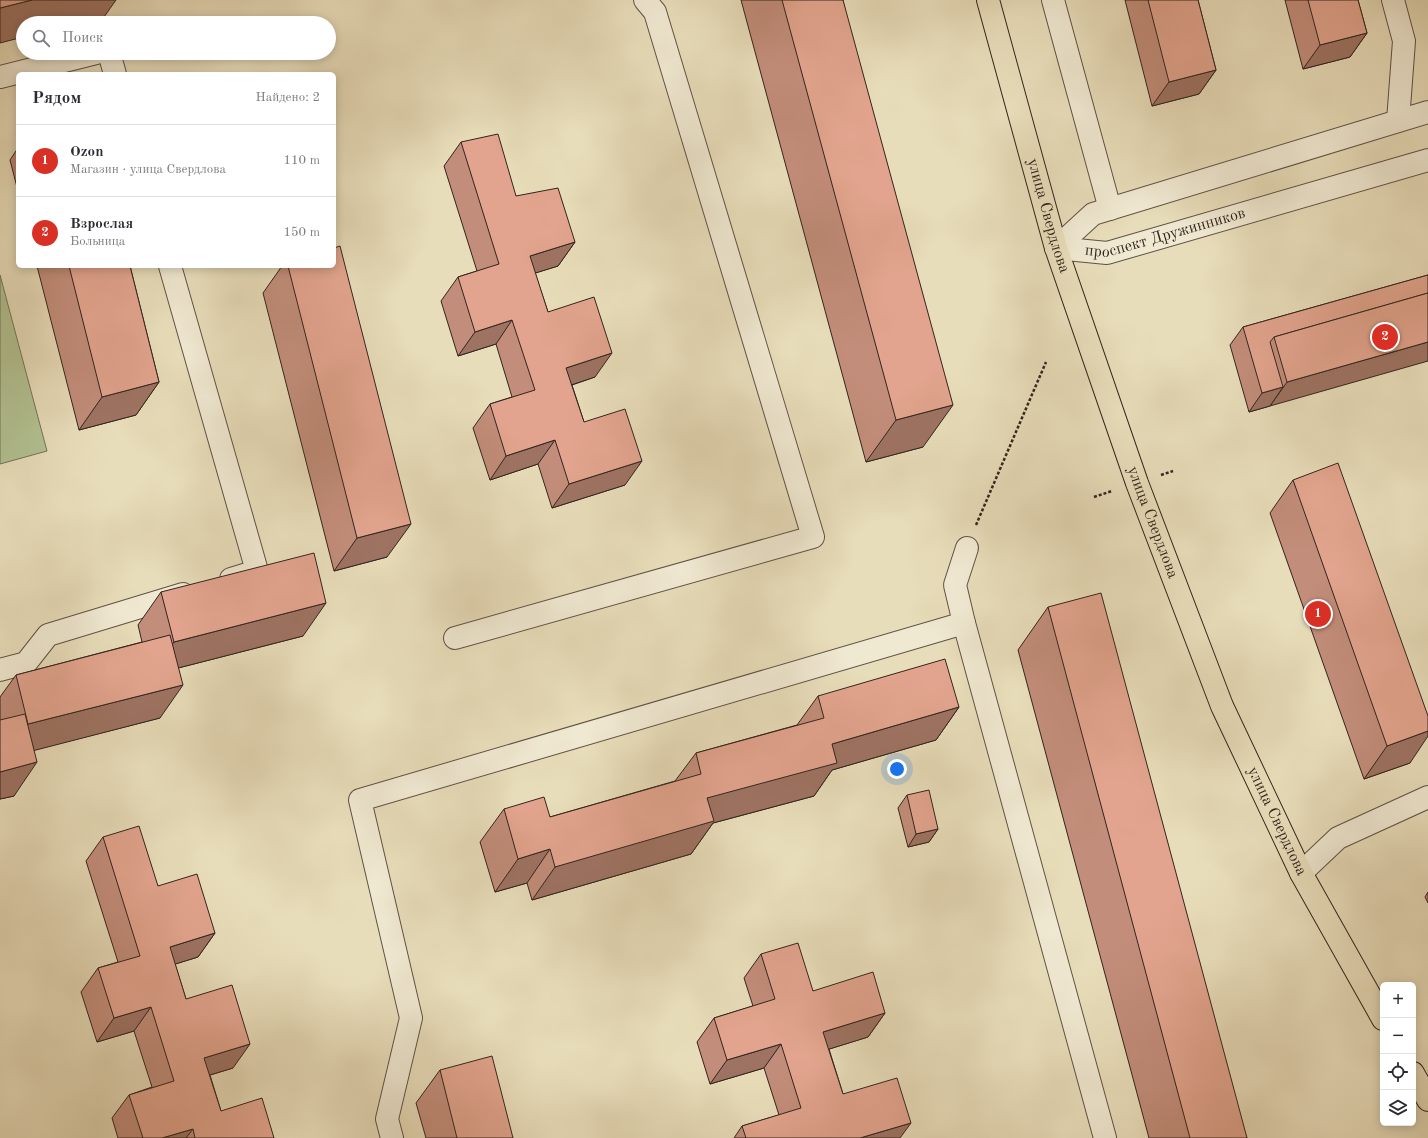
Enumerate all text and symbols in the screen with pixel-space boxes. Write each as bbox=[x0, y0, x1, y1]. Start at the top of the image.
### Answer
search box bbox=[16, 16, 336, 60]
icon: search bbox=[30, 27, 52, 49]
text: Поиск bbox=[62, 31, 103, 46]
text: Рядом bbox=[32, 90, 81, 107]
text: Найдено: 2 bbox=[256, 91, 320, 104]
text: Ozon bbox=[70, 145, 103, 160]
text: 1 bbox=[41, 154, 49, 167]
text: 110 m bbox=[283, 154, 320, 167]
street label: улица Свердлова bbox=[1024, 157, 1072, 275]
text: Магазин · улица Свердлова bbox=[70, 163, 226, 176]
street label: проспект Дружинников bbox=[1084, 205, 1247, 261]
text: Взрослая bbox=[70, 217, 133, 232]
text: 2 bbox=[41, 226, 49, 239]
text: 150 m bbox=[283, 226, 320, 239]
text: Больница bbox=[70, 235, 125, 248]
pin: 2 bbox=[1372, 322, 1398, 352]
street label: улица Свердлова bbox=[1124, 464, 1181, 581]
pin: 1 bbox=[1305, 599, 1331, 629]
your location bbox=[887, 759, 907, 779]
street label: улица Свердлова bbox=[1244, 764, 1309, 878]
map controls bbox=[1380, 982, 1416, 1126]
button: + bbox=[1380, 982, 1416, 1018]
button: − bbox=[1380, 1018, 1416, 1054]
button: locate bbox=[1380, 1054, 1416, 1090]
button: layers bbox=[1380, 1090, 1416, 1126]

